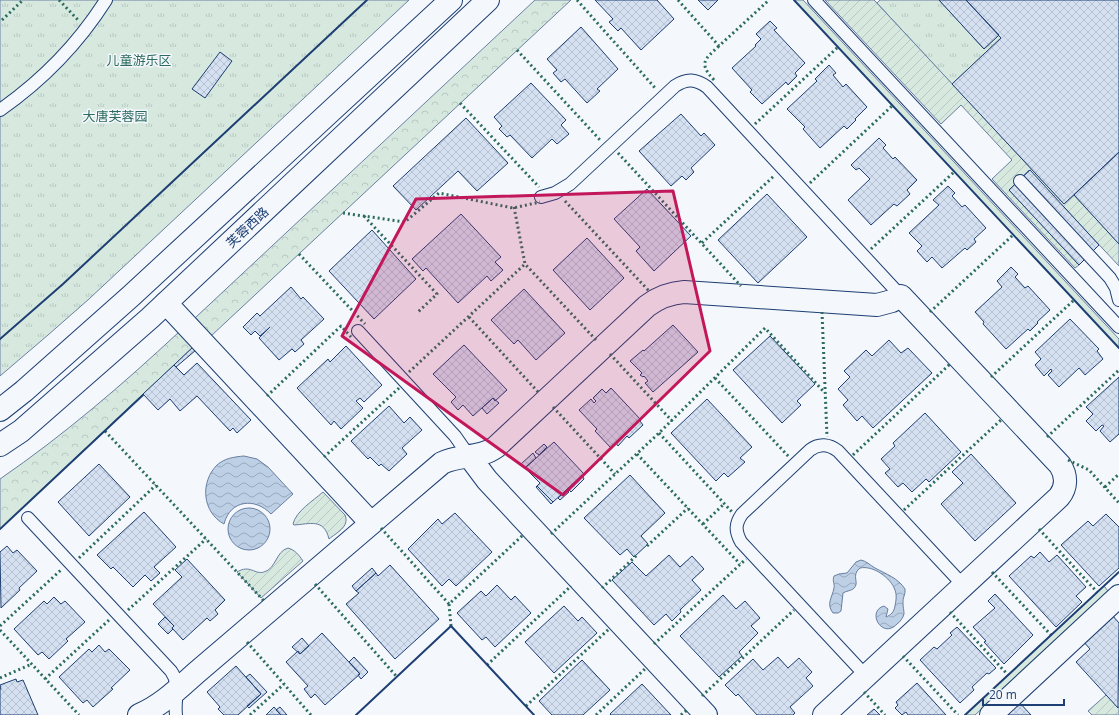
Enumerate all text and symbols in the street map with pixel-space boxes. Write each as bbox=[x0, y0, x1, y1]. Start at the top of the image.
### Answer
park label: 儿童游乐区 bbox=[106, 51, 172, 69]
park label: 大唐芙蓉园 bbox=[82, 107, 148, 125]
street label: 芙蓉西路 bbox=[222, 203, 272, 251]
scale bar bbox=[983, 681, 1064, 707]
text: 20 m bbox=[989, 686, 1017, 703]

